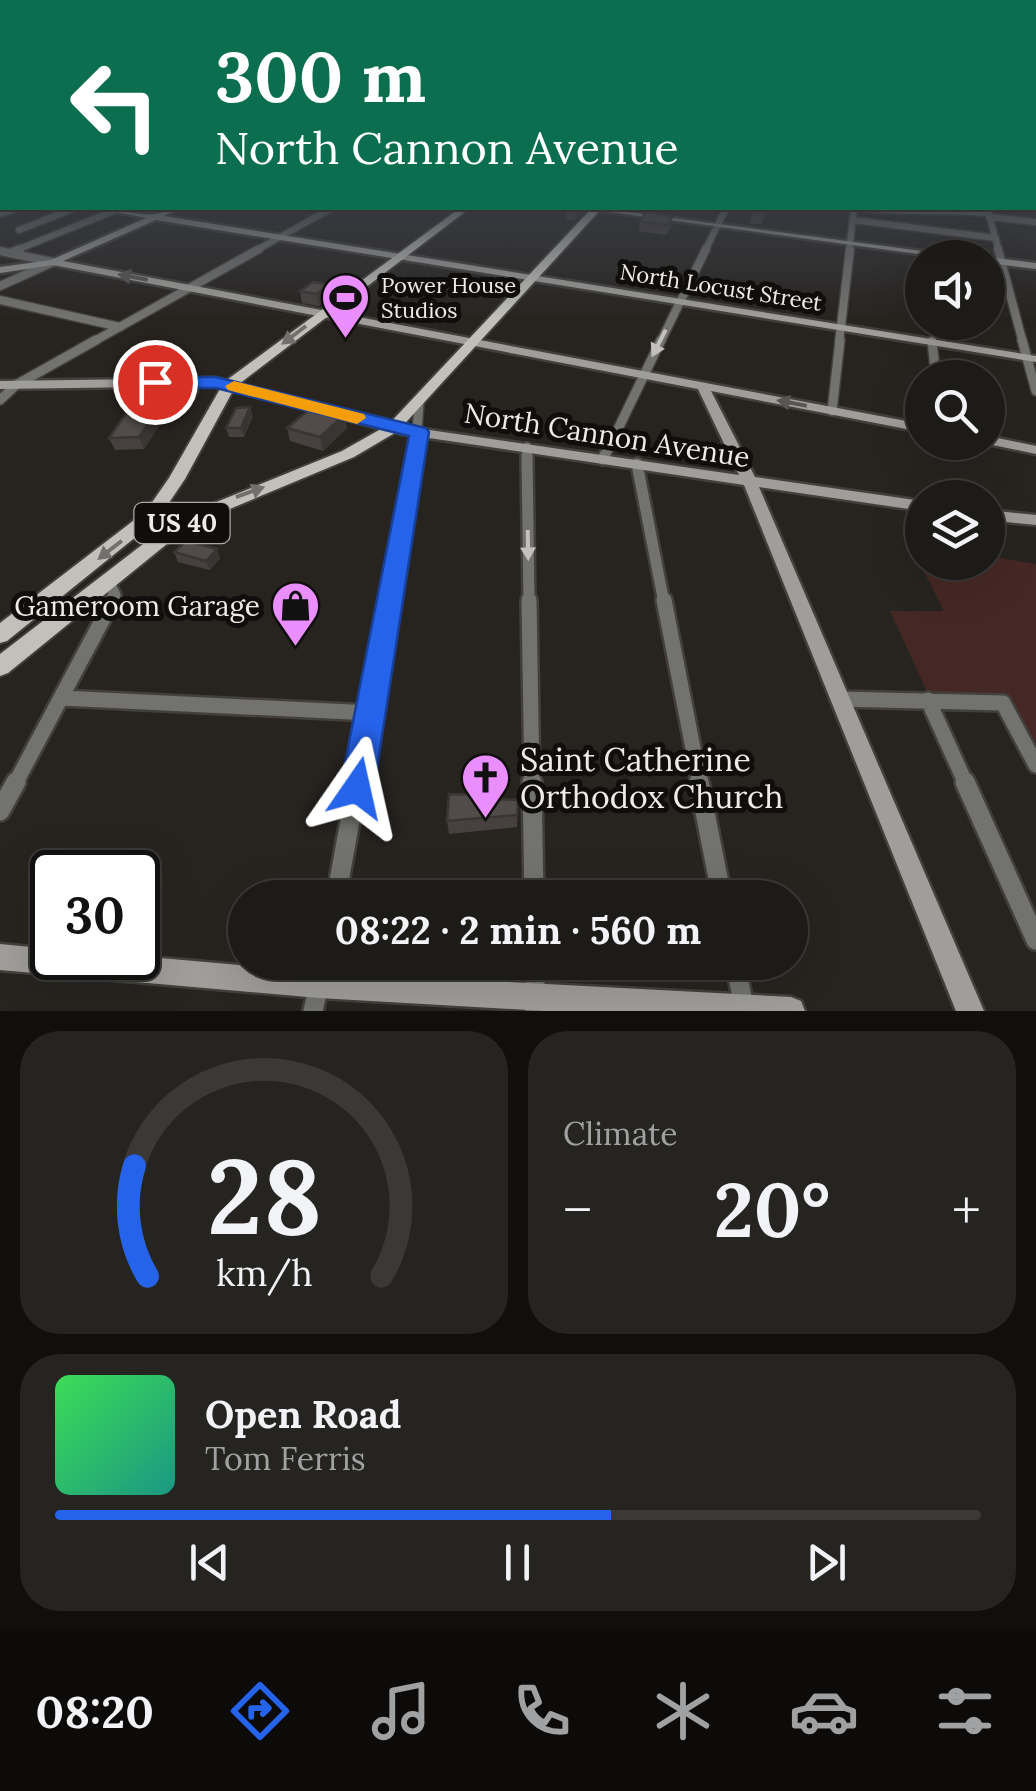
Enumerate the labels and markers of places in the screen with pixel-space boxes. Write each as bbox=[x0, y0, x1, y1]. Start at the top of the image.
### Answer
place label: Power House Studios bbox=[381, 271, 516, 324]
sports icon: Power House Studios bbox=[320, 272, 372, 340]
pin bbox=[113, 340, 198, 425]
shop icon: Gameroom Garage bbox=[269, 580, 321, 648]
place label: Gameroom Garage bbox=[14, 588, 260, 624]
place label: Saint Catherine Orthodox Church bbox=[520, 739, 783, 817]
church icon: Saint Catherine Orthodox Church bbox=[459, 752, 511, 820]

